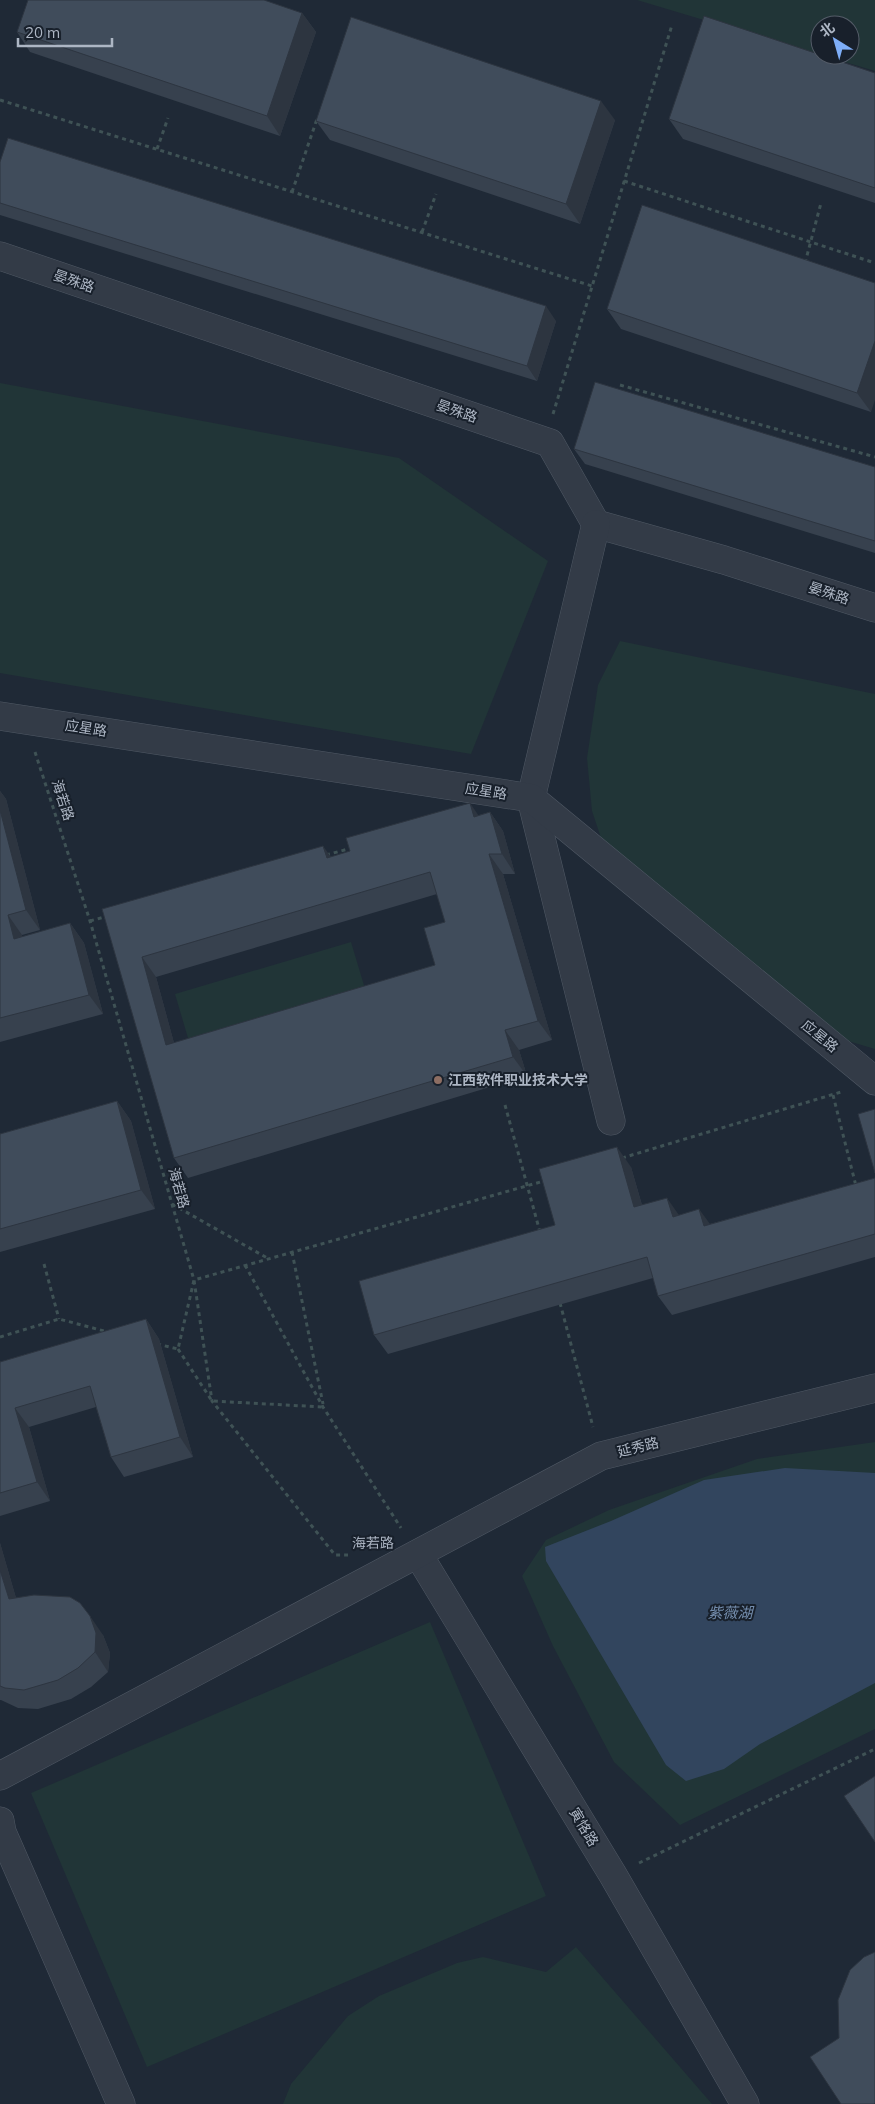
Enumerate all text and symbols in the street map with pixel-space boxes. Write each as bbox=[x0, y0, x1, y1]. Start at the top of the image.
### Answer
scale bar bbox=[18, 15, 111, 47]
north arrow bbox=[810, 15, 860, 65]
text: 北 bbox=[816, 18, 838, 41]
text: 20 m bbox=[25, 23, 60, 42]
street label: 晏殊路 bbox=[51, 266, 97, 296]
street label: 晏殊路 bbox=[434, 396, 480, 426]
street label: 晏殊路 bbox=[806, 578, 852, 608]
street label: 应星路 bbox=[64, 716, 108, 740]
street label: 海若路 bbox=[48, 777, 78, 823]
street label: 应星路 bbox=[464, 779, 508, 803]
street label: 应星路 bbox=[798, 1016, 842, 1056]
place label: 江西软件职业技术大学 bbox=[448, 1071, 588, 1089]
marker: 江西软件职业技术大学 bbox=[432, 1074, 444, 1086]
street label: 海若路 bbox=[165, 1165, 193, 1211]
street label: 延秀路 bbox=[615, 1433, 661, 1461]
street label: 海若路 bbox=[352, 1534, 394, 1552]
water label: 紫薇湖 bbox=[707, 1603, 754, 1622]
street label: 寅恪路 bbox=[565, 1804, 603, 1850]

